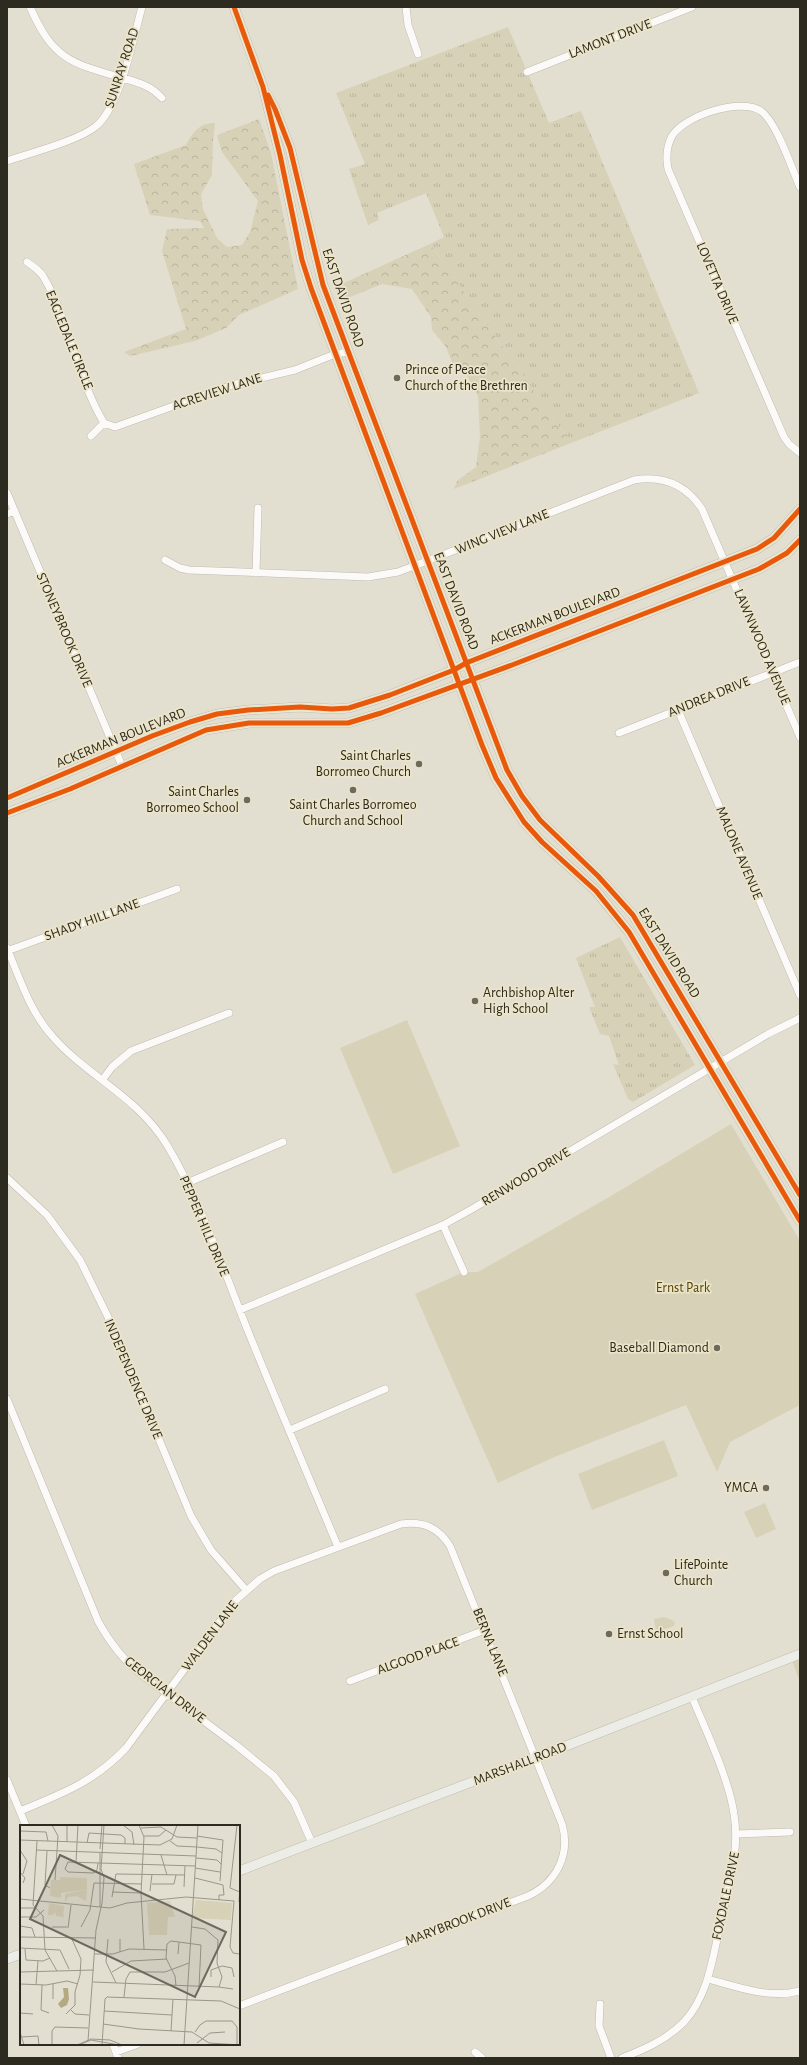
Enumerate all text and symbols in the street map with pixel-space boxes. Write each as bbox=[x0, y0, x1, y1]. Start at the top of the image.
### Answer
street label: LAMONT DRIVE bbox=[567, 17, 654, 61]
street label: SUNRAY ROAD bbox=[102, 26, 142, 110]
street label: LOVETTA DRIVE bbox=[694, 240, 741, 326]
street label: EAST DAVID ROAD bbox=[320, 247, 366, 349]
street label: EAGLEDALE CIRCLE bbox=[43, 288, 95, 392]
place label: Prince of Peace Church of the Brethren bbox=[405, 363, 528, 393]
street label: ACREVIEW LANE bbox=[171, 371, 264, 413]
marker: Prince of Peace Church of the Brethren bbox=[392, 373, 402, 383]
street label: WING VIEW LANE bbox=[453, 507, 551, 557]
street label: EAST DAVID ROAD bbox=[431, 550, 481, 652]
street label: STONEYBROOK DRIVE bbox=[33, 571, 95, 690]
street label: ACKERMAN BOULEVARD bbox=[488, 585, 622, 647]
street label: LAWNWOOD AVENUE bbox=[731, 587, 793, 707]
street label: ANDREA DRIVE bbox=[666, 674, 752, 720]
street label: ACKERMAN BOULEVARD bbox=[54, 706, 188, 770]
place label: Saint Charles Borromeo Church bbox=[316, 749, 411, 779]
marker: Saint Charles Borromeo Church bbox=[414, 759, 424, 769]
place label: Saint Charles Borromeo School bbox=[146, 785, 239, 815]
marker: Saint Charles Borromeo Church and School bbox=[348, 785, 358, 795]
marker: Saint Charles Borromeo School bbox=[242, 795, 252, 805]
place label: Saint Charles Borromeo Church and School bbox=[289, 798, 417, 828]
street label: MALONE AVENUE bbox=[713, 804, 765, 902]
street label: SHADY HILL LANE bbox=[43, 896, 142, 944]
street label: EAST DAVID ROAD bbox=[636, 905, 702, 1001]
place label: Archbishop Alter High School bbox=[483, 986, 575, 1016]
marker: Archbishop Alter High School bbox=[470, 996, 480, 1006]
street label: RENWOOD DRIVE bbox=[479, 1145, 573, 1209]
street label: PEPPER HILL DRIVE bbox=[177, 1174, 232, 1279]
park label: Ernst Park bbox=[656, 1281, 711, 1295]
street label: INDEPENDENCE DRIVE bbox=[101, 1317, 165, 1441]
place label: Baseball Diamond bbox=[609, 1341, 709, 1355]
marker: Baseball Diamond bbox=[712, 1343, 722, 1353]
place label: YMCA bbox=[724, 1481, 758, 1495]
marker: YMCA bbox=[761, 1483, 771, 1493]
place label: LifePointe Church bbox=[674, 1558, 728, 1588]
marker: LifePointe Church bbox=[661, 1568, 671, 1578]
street label: WALDEN LANE bbox=[179, 1598, 241, 1674]
street label: BERNA LANE bbox=[470, 1606, 510, 1678]
place label: Ernst School bbox=[617, 1627, 684, 1641]
marker: Ernst School bbox=[604, 1629, 614, 1639]
street label: ALGOOD PLACE bbox=[375, 1635, 461, 1677]
street label: GEORGIAN DRIVE bbox=[122, 1654, 208, 1726]
street label: MARSHALL ROAD bbox=[471, 1740, 569, 1788]
inset map bbox=[20, 1825, 240, 2045]
street label: FOXDALE DRIVE bbox=[710, 1850, 742, 1941]
street label: MARYBROOK DRIVE bbox=[403, 1895, 513, 1949]

